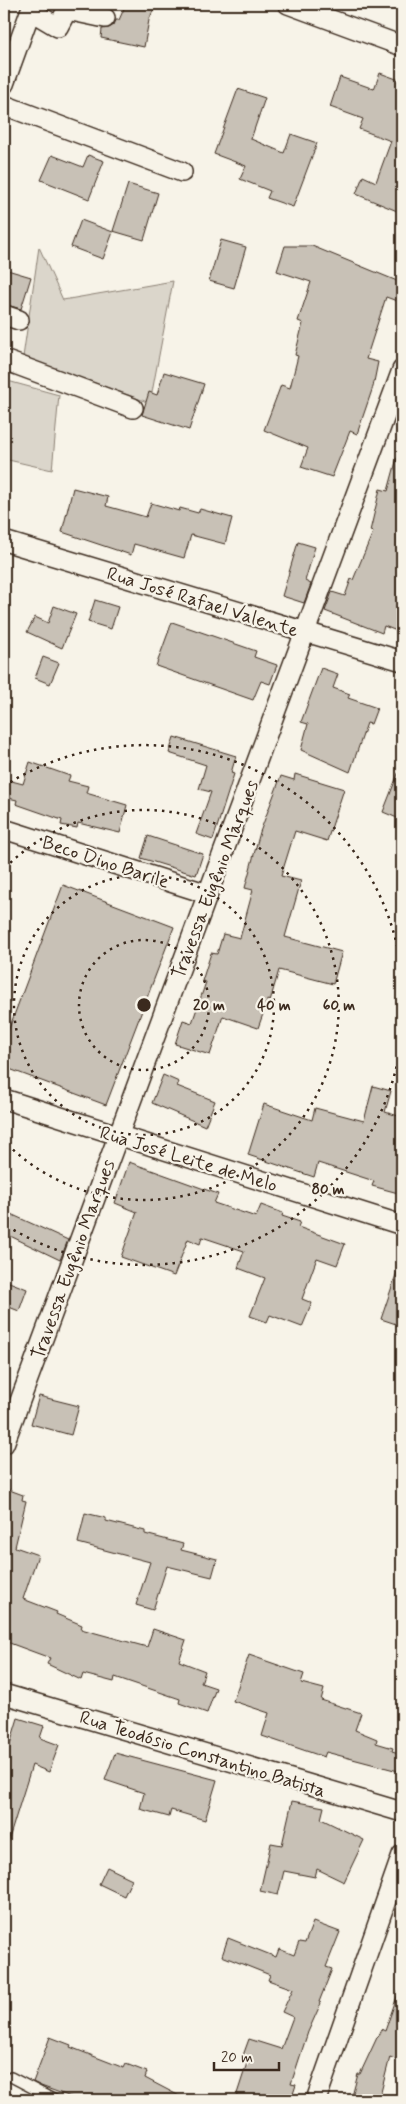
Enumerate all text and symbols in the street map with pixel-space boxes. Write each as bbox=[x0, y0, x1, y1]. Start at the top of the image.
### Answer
street label: Rua José Rafael Valente bbox=[104, 561, 301, 643]
street label: Travessa Eugênio Marques bbox=[166, 776, 266, 983]
street label: Beco Dino Barile bbox=[39, 830, 172, 895]
centre of rings bbox=[135, 996, 153, 1014]
text: 20 m bbox=[193, 996, 225, 1016]
text: 40 m bbox=[257, 996, 291, 1016]
text: 60 m bbox=[323, 996, 355, 1016]
street label: Rua José Leite de Melo bbox=[97, 1121, 280, 1198]
street label: Travessa Eugênio Marques bbox=[26, 1155, 122, 1363]
text: 80 m bbox=[311, 1180, 345, 1200]
street label: Rua Teodósio Constantino Batista bbox=[77, 1705, 329, 1804]
scale bar bbox=[214, 2039, 278, 2071]
text: 20 m bbox=[221, 2048, 253, 2068]

